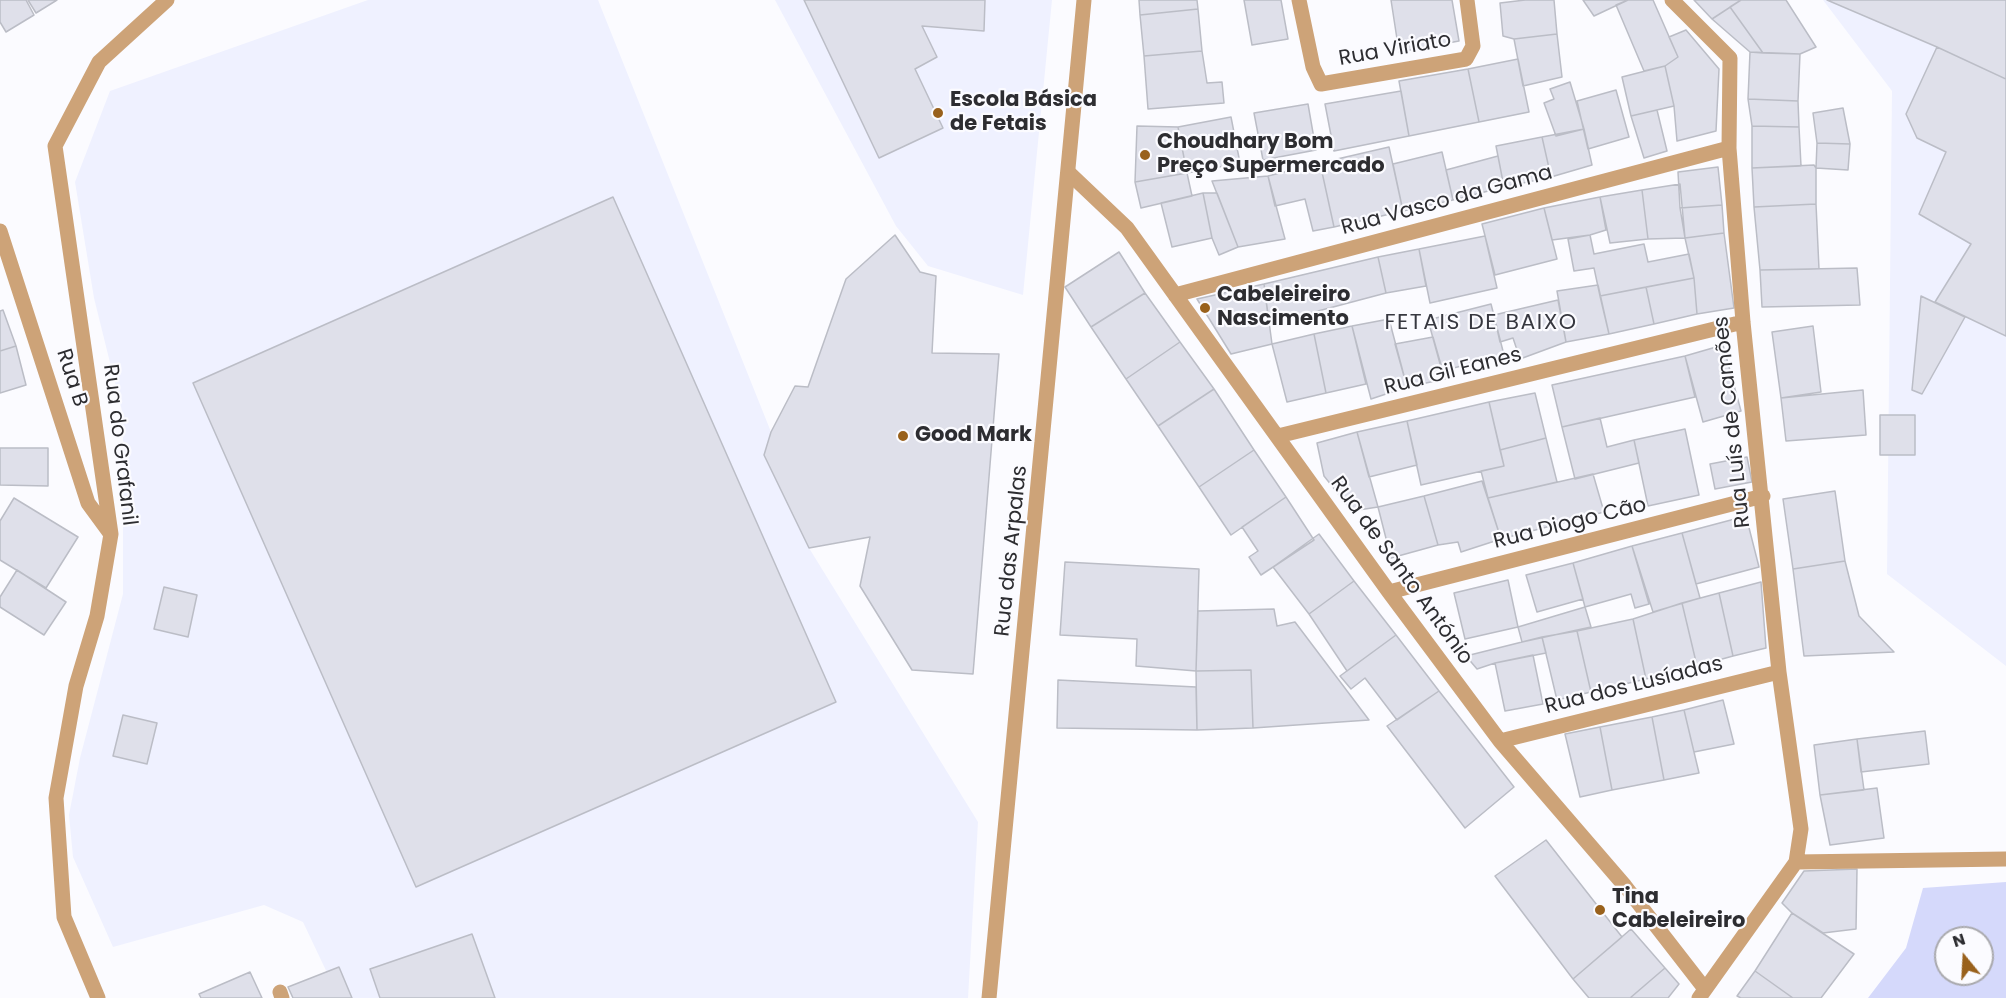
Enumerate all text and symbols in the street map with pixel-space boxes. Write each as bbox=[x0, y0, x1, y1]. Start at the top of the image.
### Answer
street label: Rua Viriato bbox=[1337, 28, 1453, 72]
place label: Escola Básica de Fetais bbox=[950, 88, 1097, 138]
marker: Escola Básica de Fetais bbox=[931, 106, 945, 120]
place label: Choudhary Bom Preço Supermercado bbox=[1157, 130, 1385, 180]
marker: Choudhary Bom Preço Supermercado bbox=[1138, 148, 1152, 162]
street label: Rua Vasco da Gama bbox=[1339, 161, 1555, 241]
place label: Cabeleireiro Nascimento bbox=[1217, 283, 1350, 333]
marker: Cabeleireiro Nascimento bbox=[1198, 301, 1212, 315]
district label: FETAIS DE BAIXO bbox=[1384, 310, 1578, 336]
street label: Rua Luís de Camões bbox=[1709, 315, 1757, 529]
street label: Rua Gil Eanes bbox=[1382, 343, 1524, 401]
street label: Rua B bbox=[50, 346, 92, 410]
street label: Rua do Grafanil bbox=[97, 363, 141, 527]
place label: Good Mark bbox=[915, 423, 1032, 449]
marker: Good Mark bbox=[896, 429, 910, 443]
street label: Rua das Arpalas bbox=[990, 464, 1034, 638]
street label: Rua de Santo António bbox=[1324, 472, 1478, 670]
street label: Rua Diogo Cão bbox=[1491, 493, 1649, 555]
street label: Rua dos Lusíadas bbox=[1542, 652, 1726, 720]
place label: Tina Cabeleireiro bbox=[1612, 885, 1745, 935]
marker: Tina Cabeleireiro bbox=[1593, 903, 1607, 917]
north arrow bbox=[1934, 926, 1994, 986]
text: N bbox=[1950, 928, 1968, 953]

